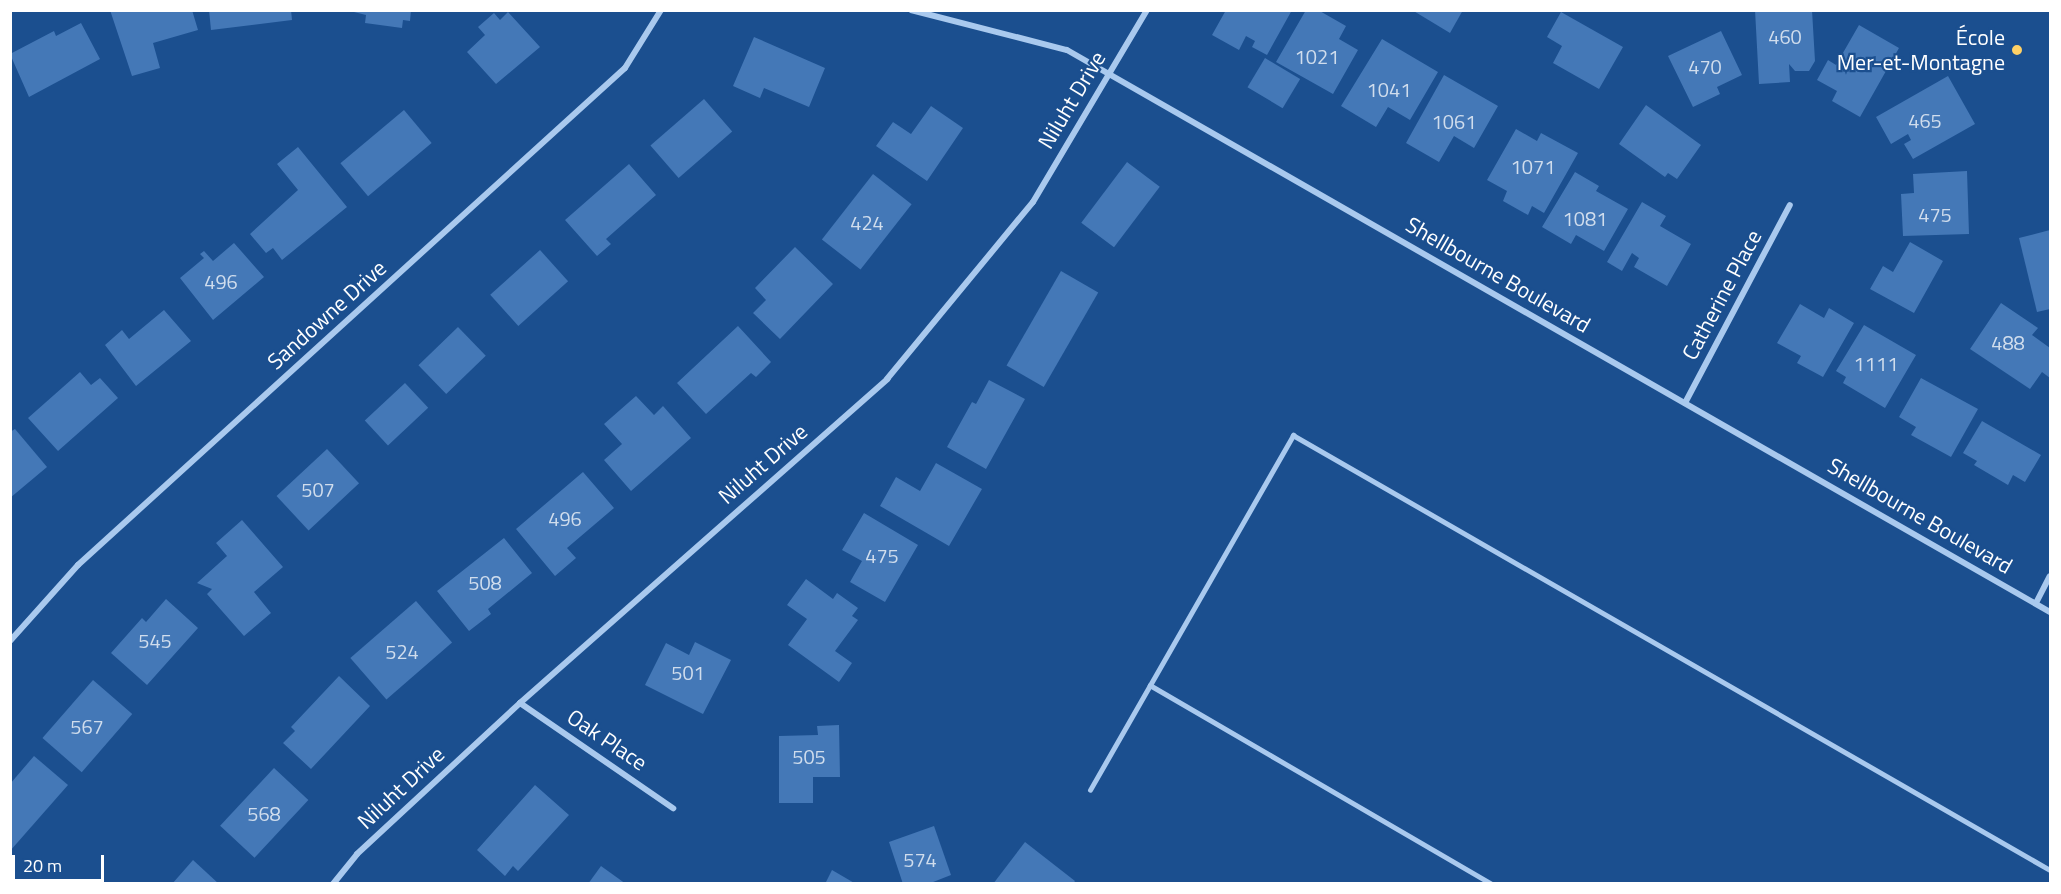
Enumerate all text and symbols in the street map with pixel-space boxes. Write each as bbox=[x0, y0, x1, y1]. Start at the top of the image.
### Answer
house number: 460 bbox=[1768, 24, 1802, 48]
place label: École Mer-et-Montagne bbox=[1837, 24, 2005, 76]
marker: École Mer-et-Montagne bbox=[2010, 43, 2024, 57]
house number: 1021 bbox=[1295, 44, 1339, 68]
street label: Niluht Drive bbox=[1033, 47, 1111, 153]
house number: 470 bbox=[1688, 54, 1722, 78]
house number: 1041 bbox=[1367, 77, 1411, 101]
house number: 465 bbox=[1908, 108, 1942, 132]
house number: 1061 bbox=[1432, 109, 1476, 133]
house number: 1071 bbox=[1511, 154, 1555, 178]
house number: 475 bbox=[1918, 202, 1952, 226]
house number: 1081 bbox=[1563, 206, 1607, 230]
house number: 424 bbox=[850, 210, 884, 234]
street label: Shellbourne Boulevard bbox=[1401, 211, 1595, 339]
street label: Catherine Place bbox=[1677, 225, 1767, 365]
street label: Sandowne Drive bbox=[262, 255, 392, 375]
house number: 496 bbox=[204, 269, 238, 293]
house number: 488 bbox=[1991, 330, 2025, 354]
house number: 1111 bbox=[1854, 351, 1898, 375]
street label: Niluht Drive bbox=[713, 418, 813, 510]
street label: Shellbourne Boulevard bbox=[1823, 452, 2017, 580]
house number: 507 bbox=[301, 477, 335, 501]
house number: 496 bbox=[548, 506, 582, 530]
house number: 475 bbox=[865, 543, 899, 567]
house number: 508 bbox=[468, 570, 502, 594]
house number: 545 bbox=[138, 628, 172, 652]
house number: 524 bbox=[385, 639, 419, 663]
house number: 501 bbox=[671, 660, 705, 684]
street label: Oak Place bbox=[562, 704, 652, 776]
house number: 567 bbox=[70, 714, 104, 738]
street label: Niluht Drive bbox=[352, 741, 450, 835]
house number: 505 bbox=[792, 744, 826, 768]
house number: 568 bbox=[247, 801, 281, 825]
scale bar bbox=[15, 843, 106, 881]
house number: 574 bbox=[903, 847, 937, 871]
text: 20 m bbox=[23, 852, 62, 879]

